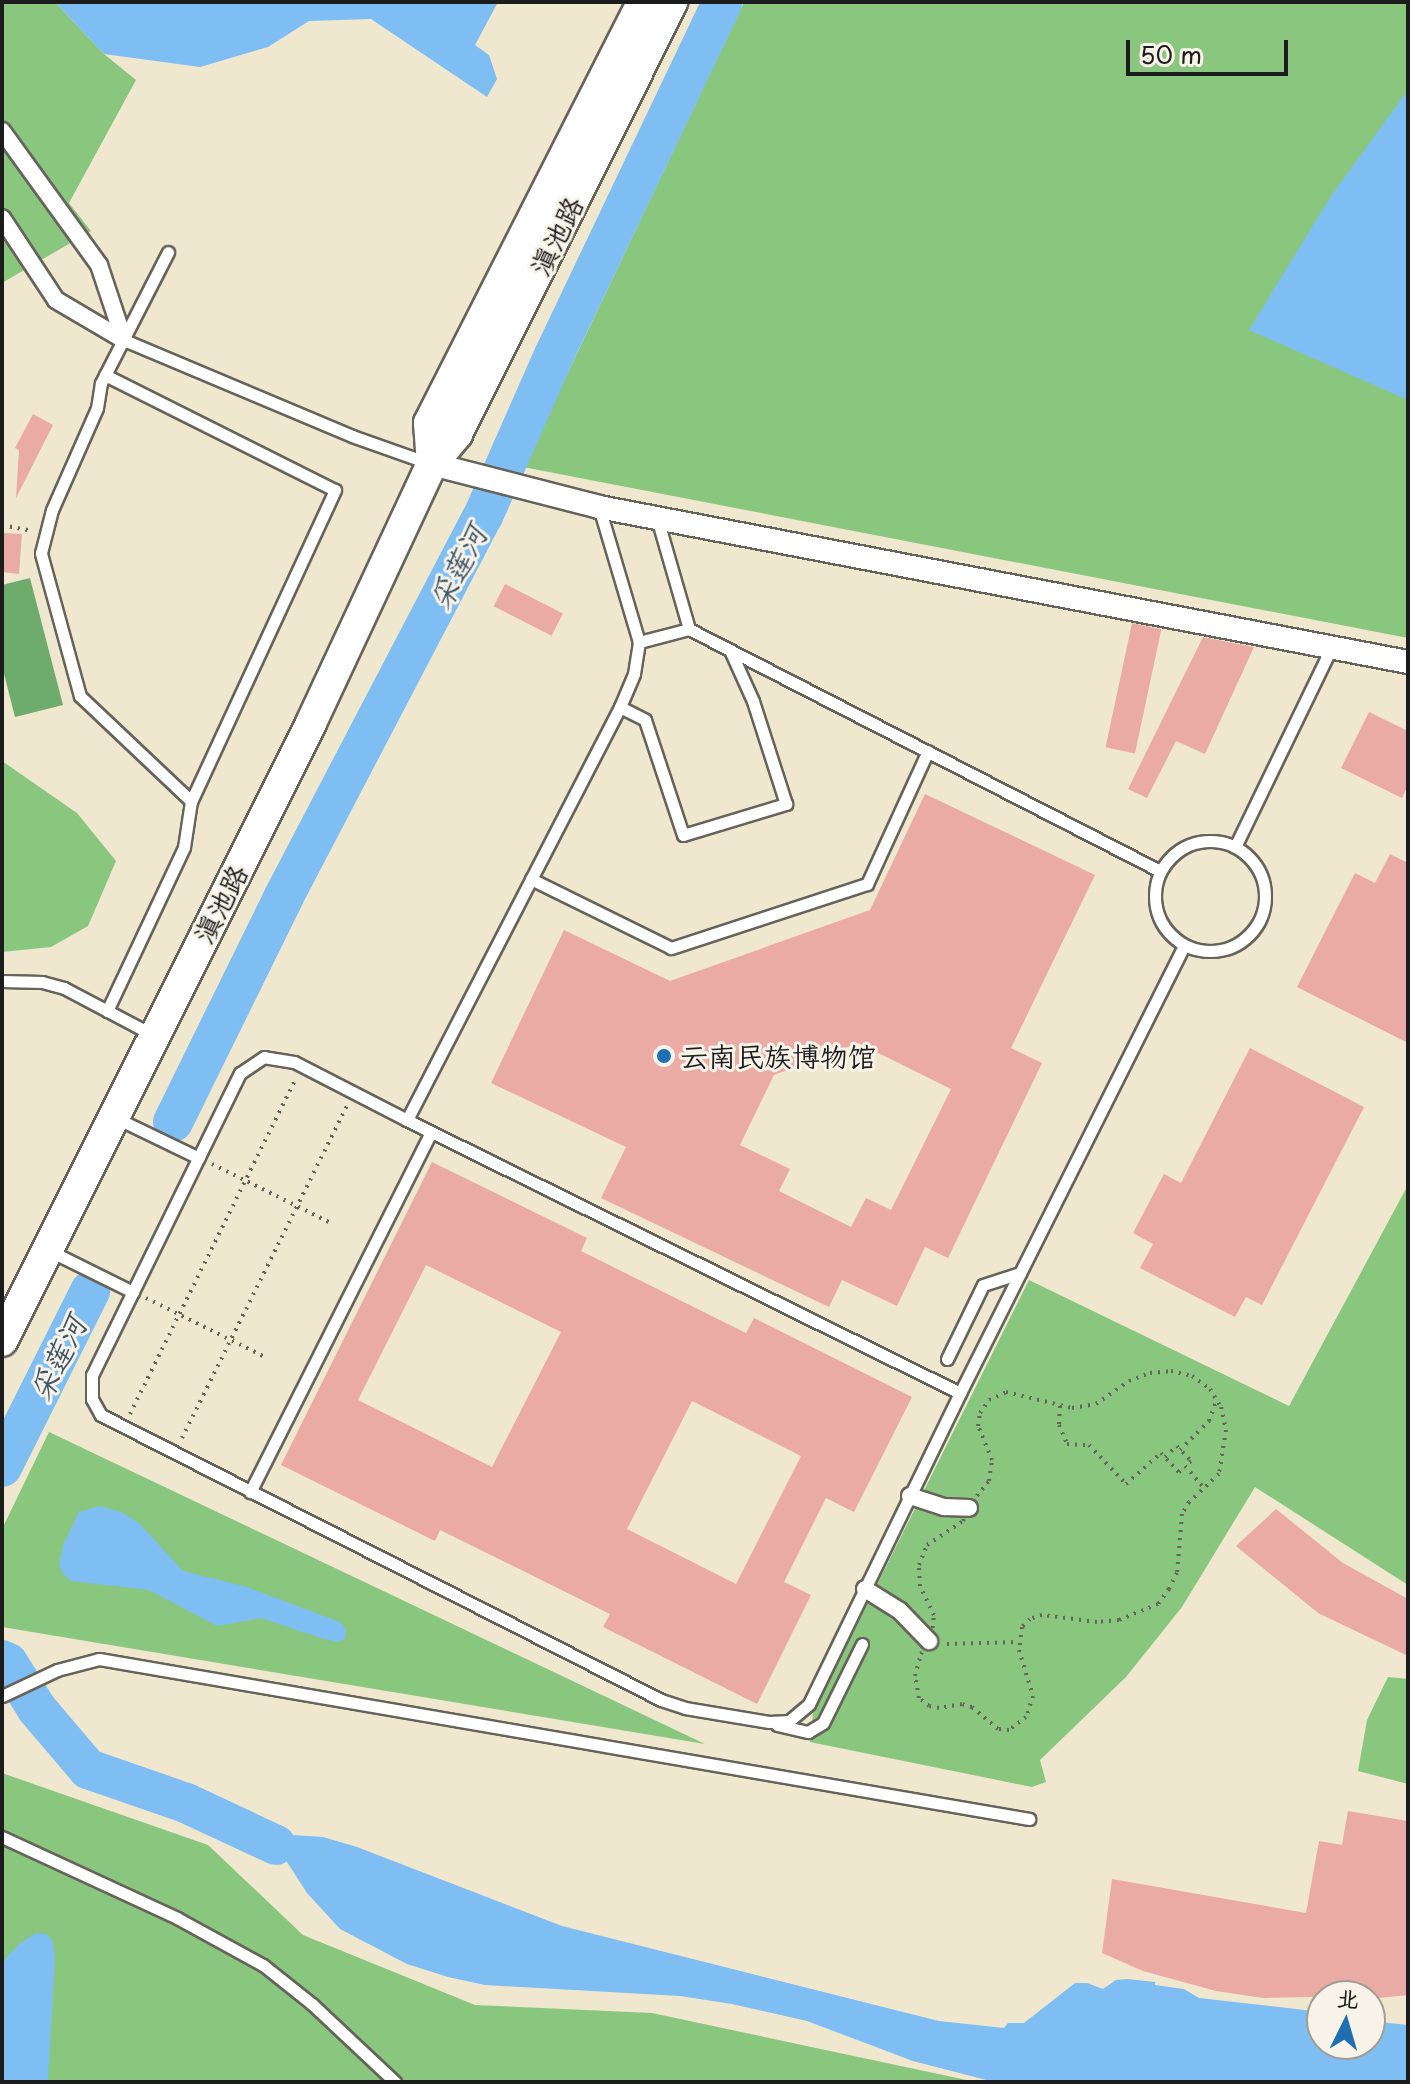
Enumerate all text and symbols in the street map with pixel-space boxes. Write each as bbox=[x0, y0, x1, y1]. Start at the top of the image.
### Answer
scale bar bbox=[1130, 24, 1292, 74]
text: 50 m bbox=[1140, 36, 1202, 72]
street label: 滇池路 bbox=[522, 191, 590, 281]
water label: 采莲河 bbox=[421, 519, 493, 615]
street label: 滇池路 bbox=[186, 859, 254, 949]
place label: 云南民族博物馆 bbox=[680, 1039, 876, 1073]
marker: 云南民族博物馆 bbox=[655, 1047, 673, 1065]
water label: 采莲河 bbox=[21, 1310, 93, 1406]
north arrow bbox=[1306, 1980, 1386, 2060]
text: 北 bbox=[1336, 1980, 1360, 2015]

